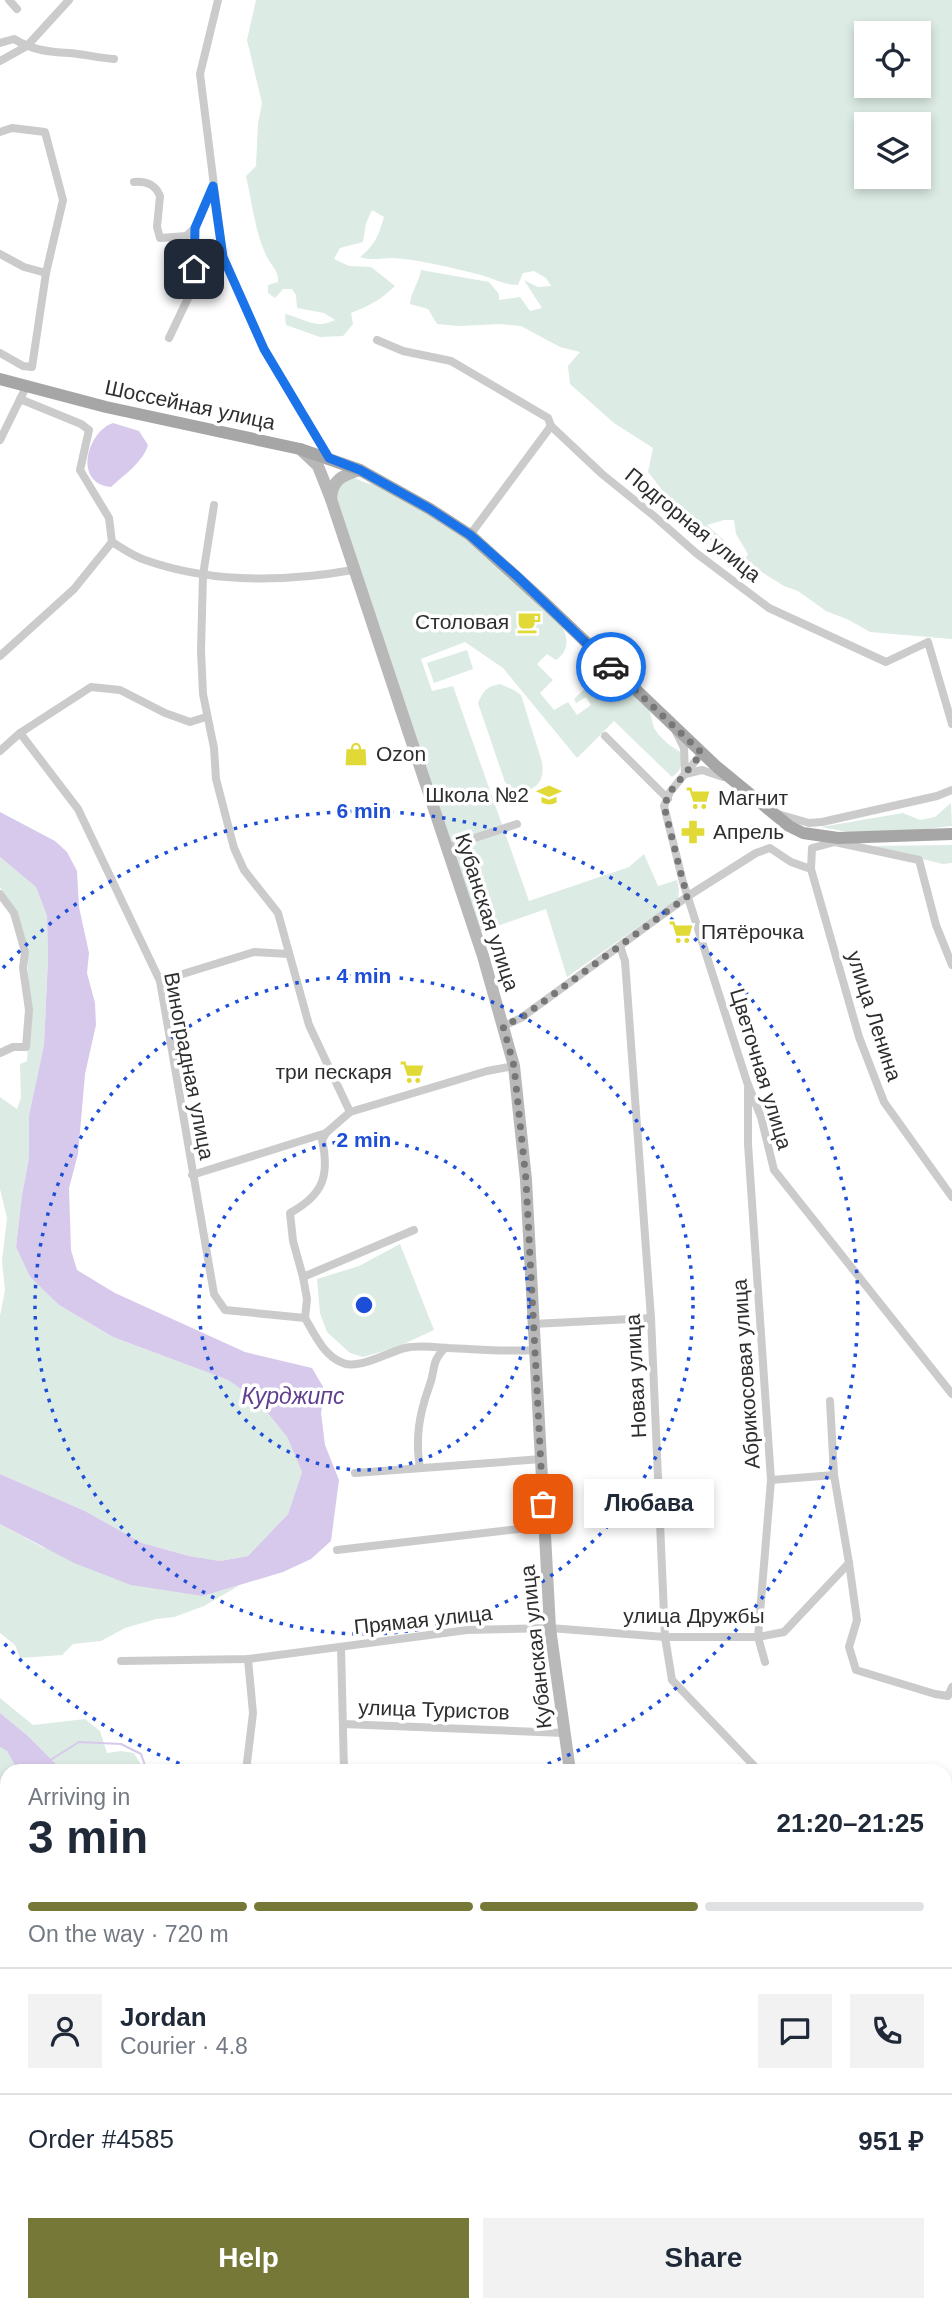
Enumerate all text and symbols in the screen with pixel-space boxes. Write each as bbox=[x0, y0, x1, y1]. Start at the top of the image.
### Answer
map controls bbox=[854, 21, 931, 189]
button: locate bbox=[854, 21, 931, 98]
button: layers bbox=[854, 112, 931, 189]
pin bbox=[164, 239, 224, 299]
icon: home bbox=[175, 250, 213, 288]
street label: Шоссейная улица bbox=[103, 375, 278, 434]
street label: Подгорная улица bbox=[621, 463, 766, 586]
cafe icon: Столовая bbox=[515, 608, 543, 636]
place label: Столовая bbox=[415, 610, 509, 633]
courier bbox=[576, 632, 646, 702]
icon: car bbox=[592, 648, 630, 686]
shop icon: Ozon bbox=[342, 740, 370, 768]
place label: Ozon bbox=[376, 742, 426, 765]
school or university icon: Школа №2 bbox=[535, 781, 563, 809]
place label: Школа №2 bbox=[425, 783, 529, 806]
supermarket icon: Магнит bbox=[684, 784, 712, 812]
place label: Магнит bbox=[718, 786, 788, 809]
text: 6 min bbox=[337, 799, 391, 822]
pharmacy icon: Апрель bbox=[679, 818, 707, 846]
place label: Апрель bbox=[713, 820, 784, 843]
street label: Кубанская улица bbox=[451, 830, 524, 994]
supermarket icon: Пятёрочка bbox=[667, 918, 695, 946]
place label: Пятёрочка bbox=[701, 920, 804, 943]
street label: улица Ленина bbox=[843, 948, 906, 1084]
text: 4 min bbox=[337, 964, 391, 987]
street label: Виноградная улица bbox=[160, 970, 219, 1162]
street label: Цветочная улица bbox=[726, 986, 797, 1152]
supermarket icon: три пескаря bbox=[398, 1058, 426, 1086]
place label: три пескаря bbox=[275, 1060, 392, 1083]
text: 2 min bbox=[337, 1128, 391, 1151]
street label: Абрикосовая улица bbox=[727, 1278, 764, 1470]
centre of rings bbox=[352, 1293, 376, 1317]
street label: Новая улица bbox=[621, 1313, 650, 1439]
water label: Курджипс bbox=[241, 1383, 345, 1409]
pin bbox=[513, 1474, 573, 1534]
callout: Любава bbox=[585, 1480, 714, 1528]
icon: bag bbox=[524, 1485, 562, 1523]
text: Любава bbox=[604, 1490, 694, 1516]
street label: Кубанская улица bbox=[515, 1564, 556, 1730]
street label: Прямая улица bbox=[353, 1601, 494, 1638]
street label: улица Дружбы bbox=[623, 1604, 765, 1627]
street label: улица Туристов bbox=[358, 1695, 510, 1724]
text: Arriving in bbox=[28, 1784, 130, 1810]
text: 21:20–21:25 bbox=[777, 1808, 924, 1838]
text: 3 min bbox=[28, 1811, 148, 1863]
text: On the way · 720 m bbox=[28, 1921, 229, 1947]
button: person bbox=[28, 1994, 102, 2068]
button: chat bbox=[758, 1994, 832, 2068]
button: phone bbox=[850, 1994, 924, 2068]
text: Jordan bbox=[120, 2002, 207, 2032]
text: Courier · 4.8 bbox=[120, 2033, 248, 2059]
text: Order #4585 bbox=[28, 2124, 174, 2154]
text: 951 ₽ bbox=[858, 2126, 924, 2156]
button: Help bbox=[28, 2218, 469, 2298]
button: Share bbox=[483, 2218, 924, 2298]

